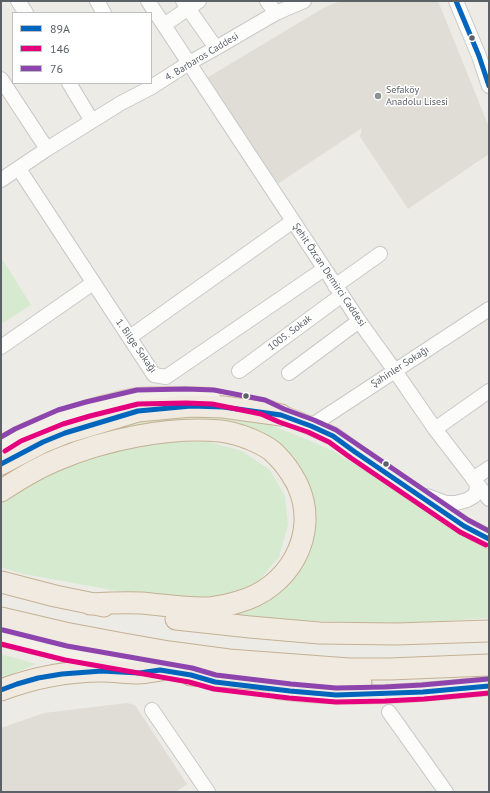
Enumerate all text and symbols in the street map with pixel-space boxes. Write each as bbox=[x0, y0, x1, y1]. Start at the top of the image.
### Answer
legend bbox=[12, 12, 152, 84]
text: 89A bbox=[50, 21, 70, 36]
street label: 4. Barbaros Caddesi bbox=[163, 30, 241, 84]
unlabelled marker bbox=[467, 33, 477, 43]
text: 146 bbox=[50, 41, 70, 56]
text: 76 bbox=[50, 61, 63, 76]
place label: Sefaköy Anadolu Lisesi bbox=[386, 84, 448, 108]
marker: Sefaköy Anadolu Lisesi bbox=[373, 91, 383, 101]
street label: Şehit Özcan Demirci Caddesi bbox=[290, 221, 368, 329]
street label: 1005. Sokak bbox=[266, 313, 314, 353]
street label: 1. Bilge Sokağı bbox=[113, 317, 159, 375]
street label: Şahinler Sokağı bbox=[369, 344, 431, 390]
unlabelled marker bbox=[241, 391, 251, 401]
unlabelled marker bbox=[381, 459, 391, 469]

